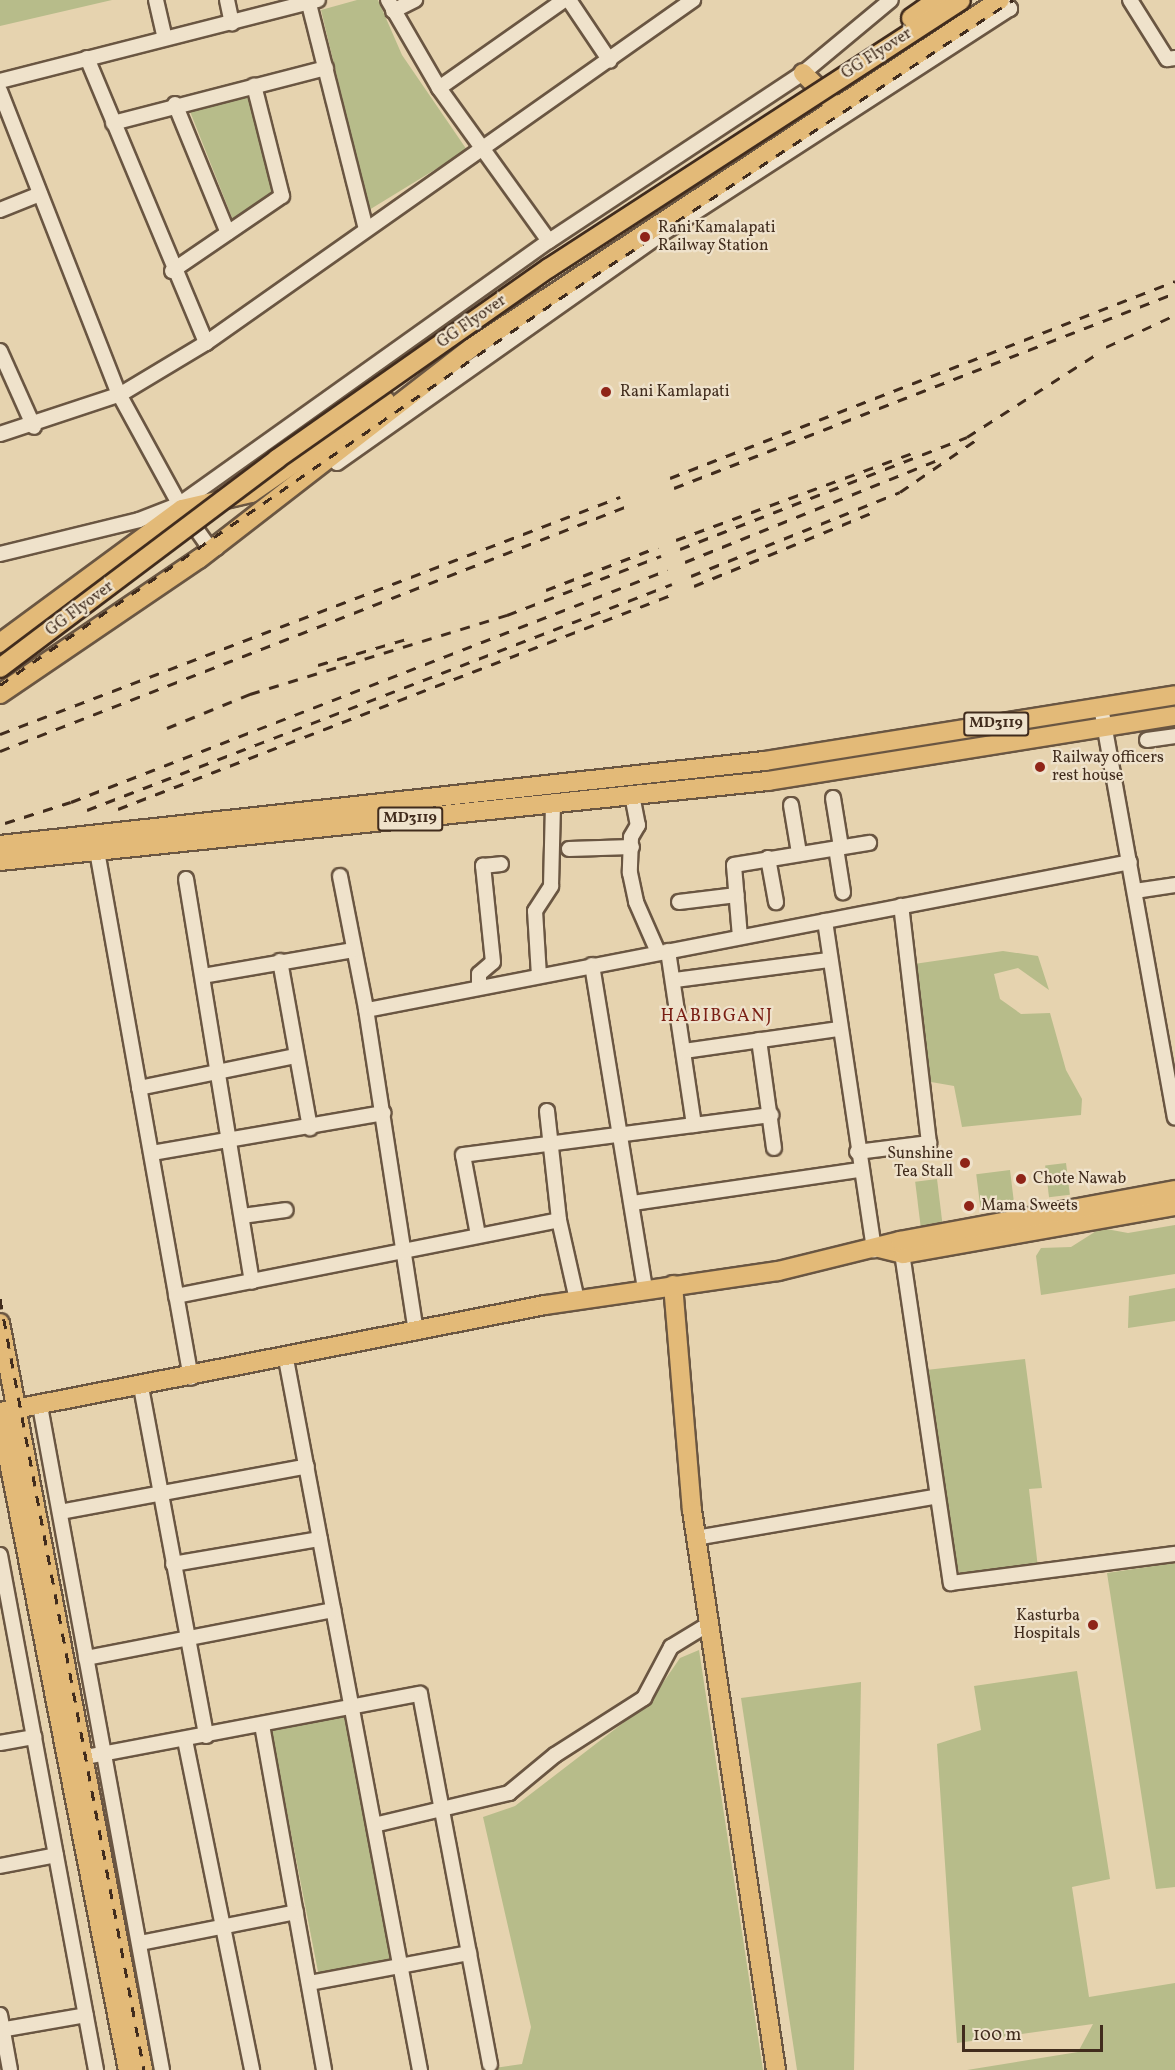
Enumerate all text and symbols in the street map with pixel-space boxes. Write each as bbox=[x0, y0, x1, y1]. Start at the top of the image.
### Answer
street label: GG Flyover bbox=[838, 24, 916, 84]
place label: Rani Kamalapati Railway Station bbox=[658, 218, 776, 256]
marker: Rani Kamalapati Railway Station bbox=[636, 228, 654, 246]
street label: GG Flyover bbox=[434, 291, 510, 353]
place label: Rani Kamlapati bbox=[620, 382, 730, 402]
marker: Rani Kamlapati bbox=[597, 383, 615, 401]
street label: GG Flyover bbox=[42, 577, 118, 641]
road number: MD3119 bbox=[963, 712, 1029, 736]
place label: Railway officers rest house bbox=[1052, 748, 1164, 786]
marker: Railway officers rest house bbox=[1033, 760, 1047, 774]
road number: MD3119 bbox=[377, 807, 443, 831]
district label: HABIBGANJ bbox=[660, 1006, 774, 1028]
place label: Sunshine Tea Stall bbox=[887, 1144, 953, 1182]
marker: Sunshine Tea Stall bbox=[958, 1156, 972, 1170]
place label: Chote Nawab bbox=[1033, 1169, 1126, 1189]
marker: Chote Nawab bbox=[1014, 1172, 1028, 1186]
place label: Mama Sweets bbox=[981, 1196, 1078, 1216]
marker: Mama Sweets bbox=[962, 1199, 976, 1213]
place label: Kasturba Hospitals bbox=[1013, 1606, 1080, 1644]
marker: Kasturba Hospitals bbox=[1084, 1616, 1102, 1634]
scale bar bbox=[965, 2013, 1106, 2051]
text: 100 m bbox=[973, 2023, 1022, 2048]

